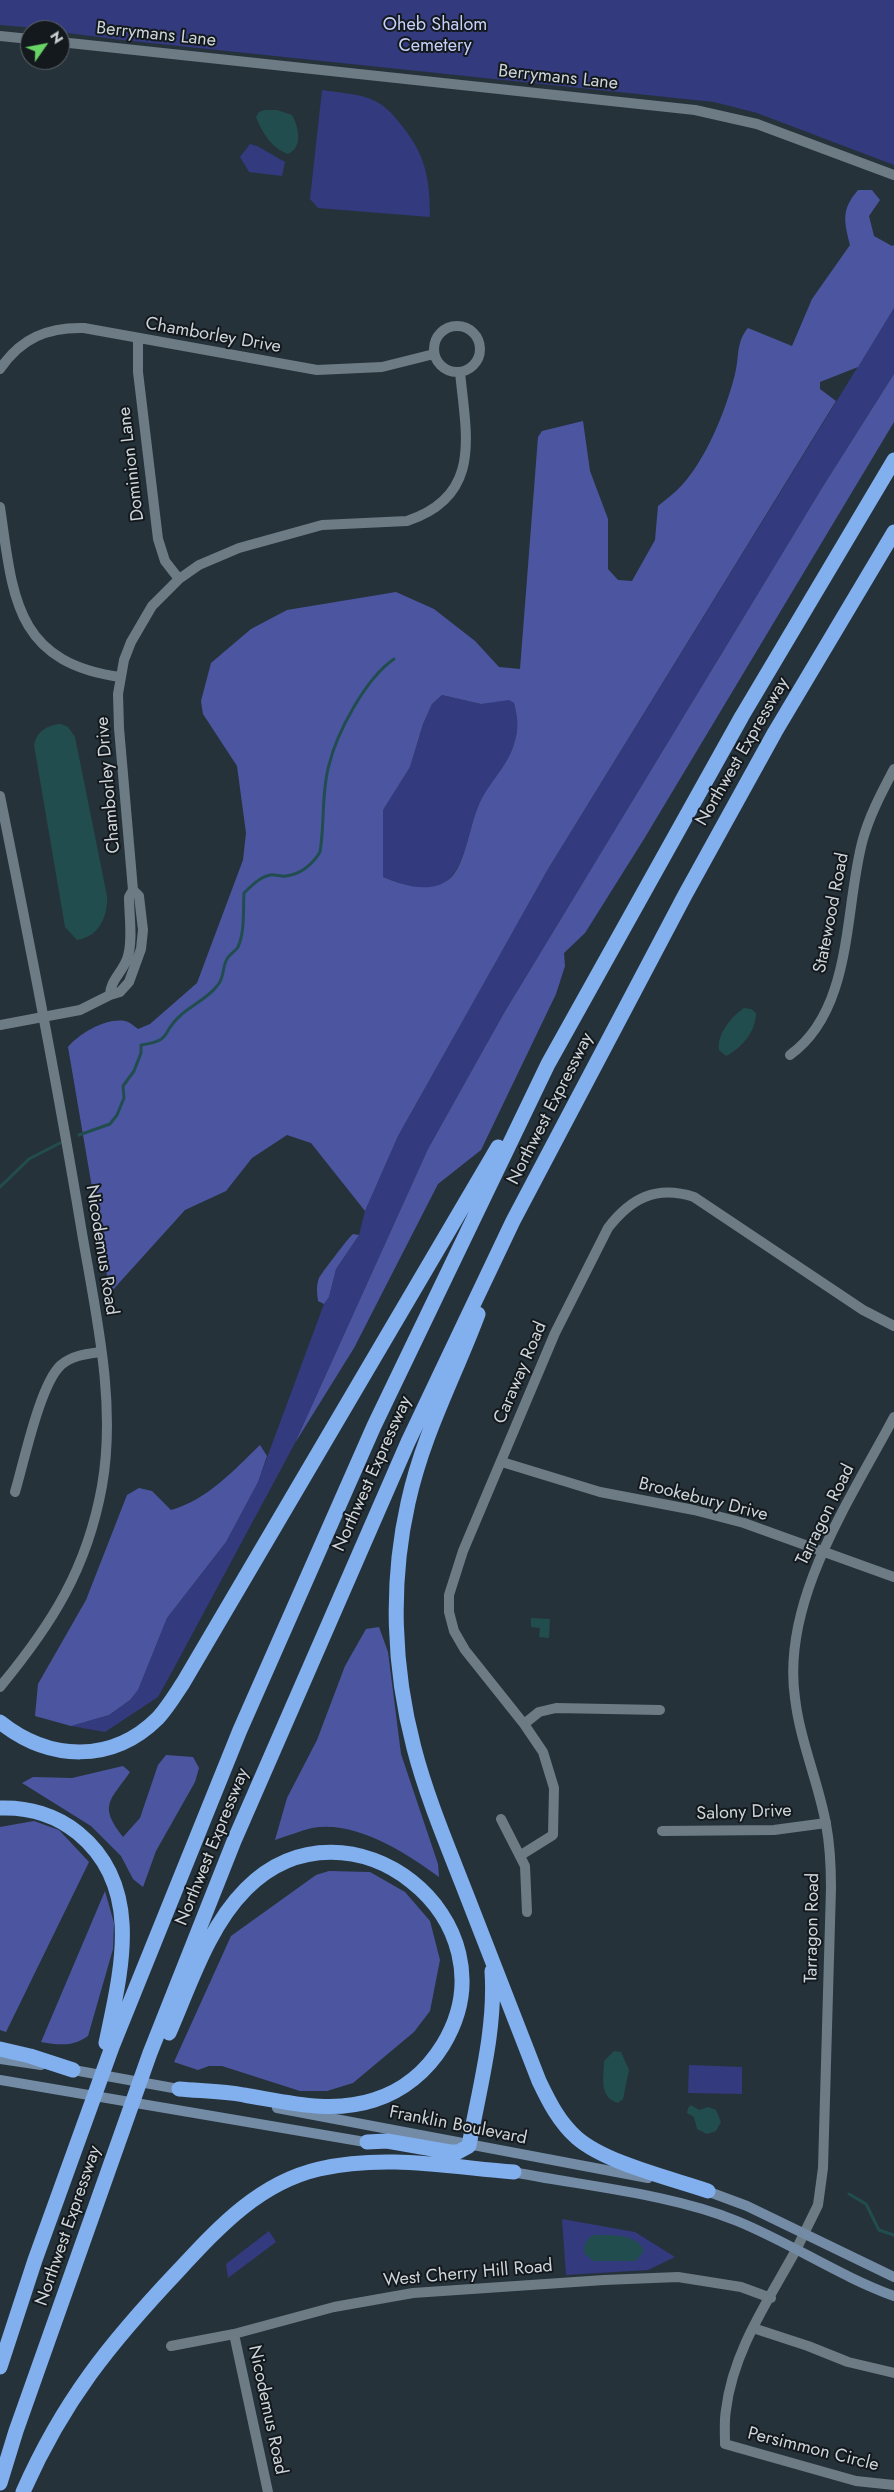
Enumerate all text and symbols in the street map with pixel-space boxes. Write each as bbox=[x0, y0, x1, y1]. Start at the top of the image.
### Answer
park label: Oheb Shalom Cemetery bbox=[383, 15, 487, 58]
street label: Berrymans Lane bbox=[95, 18, 217, 52]
north arrow bbox=[20, 20, 70, 70]
text: N bbox=[45, 27, 68, 47]
street label: Berrymans Lane bbox=[497, 61, 619, 95]
street label: Chamborley Drive bbox=[144, 313, 282, 359]
street label: Dominion Lane bbox=[114, 406, 150, 522]
street label: Northwest Expressway bbox=[692, 674, 794, 830]
street label: Chamborley Drive bbox=[92, 716, 126, 854]
street label: Statewood Road bbox=[810, 851, 854, 975]
street label: Northwest Expressway bbox=[503, 1029, 599, 1189]
street label: Nicodemus Road bbox=[80, 1183, 122, 1317]
street label: Caraway Road bbox=[490, 1319, 552, 1427]
street label: Northwest Expressway bbox=[329, 1393, 417, 1555]
street label: Tarragon Road bbox=[792, 1461, 860, 1569]
street label: Brookebury Drive bbox=[636, 1474, 770, 1526]
street label: Northwest Expressway bbox=[172, 1765, 254, 1929]
street label: Salony Drive bbox=[696, 1801, 792, 1825]
street label: Tarragon Road bbox=[801, 1873, 825, 1983]
street label: Franklin Boulevard bbox=[387, 2102, 529, 2150]
street label: Northwest Expressway bbox=[31, 2143, 107, 2309]
street label: West Cherry Hill Road bbox=[382, 2256, 554, 2292]
street label: Nicodemus Road bbox=[243, 2343, 291, 2477]
street label: Persimmon Circle bbox=[745, 2423, 881, 2477]

